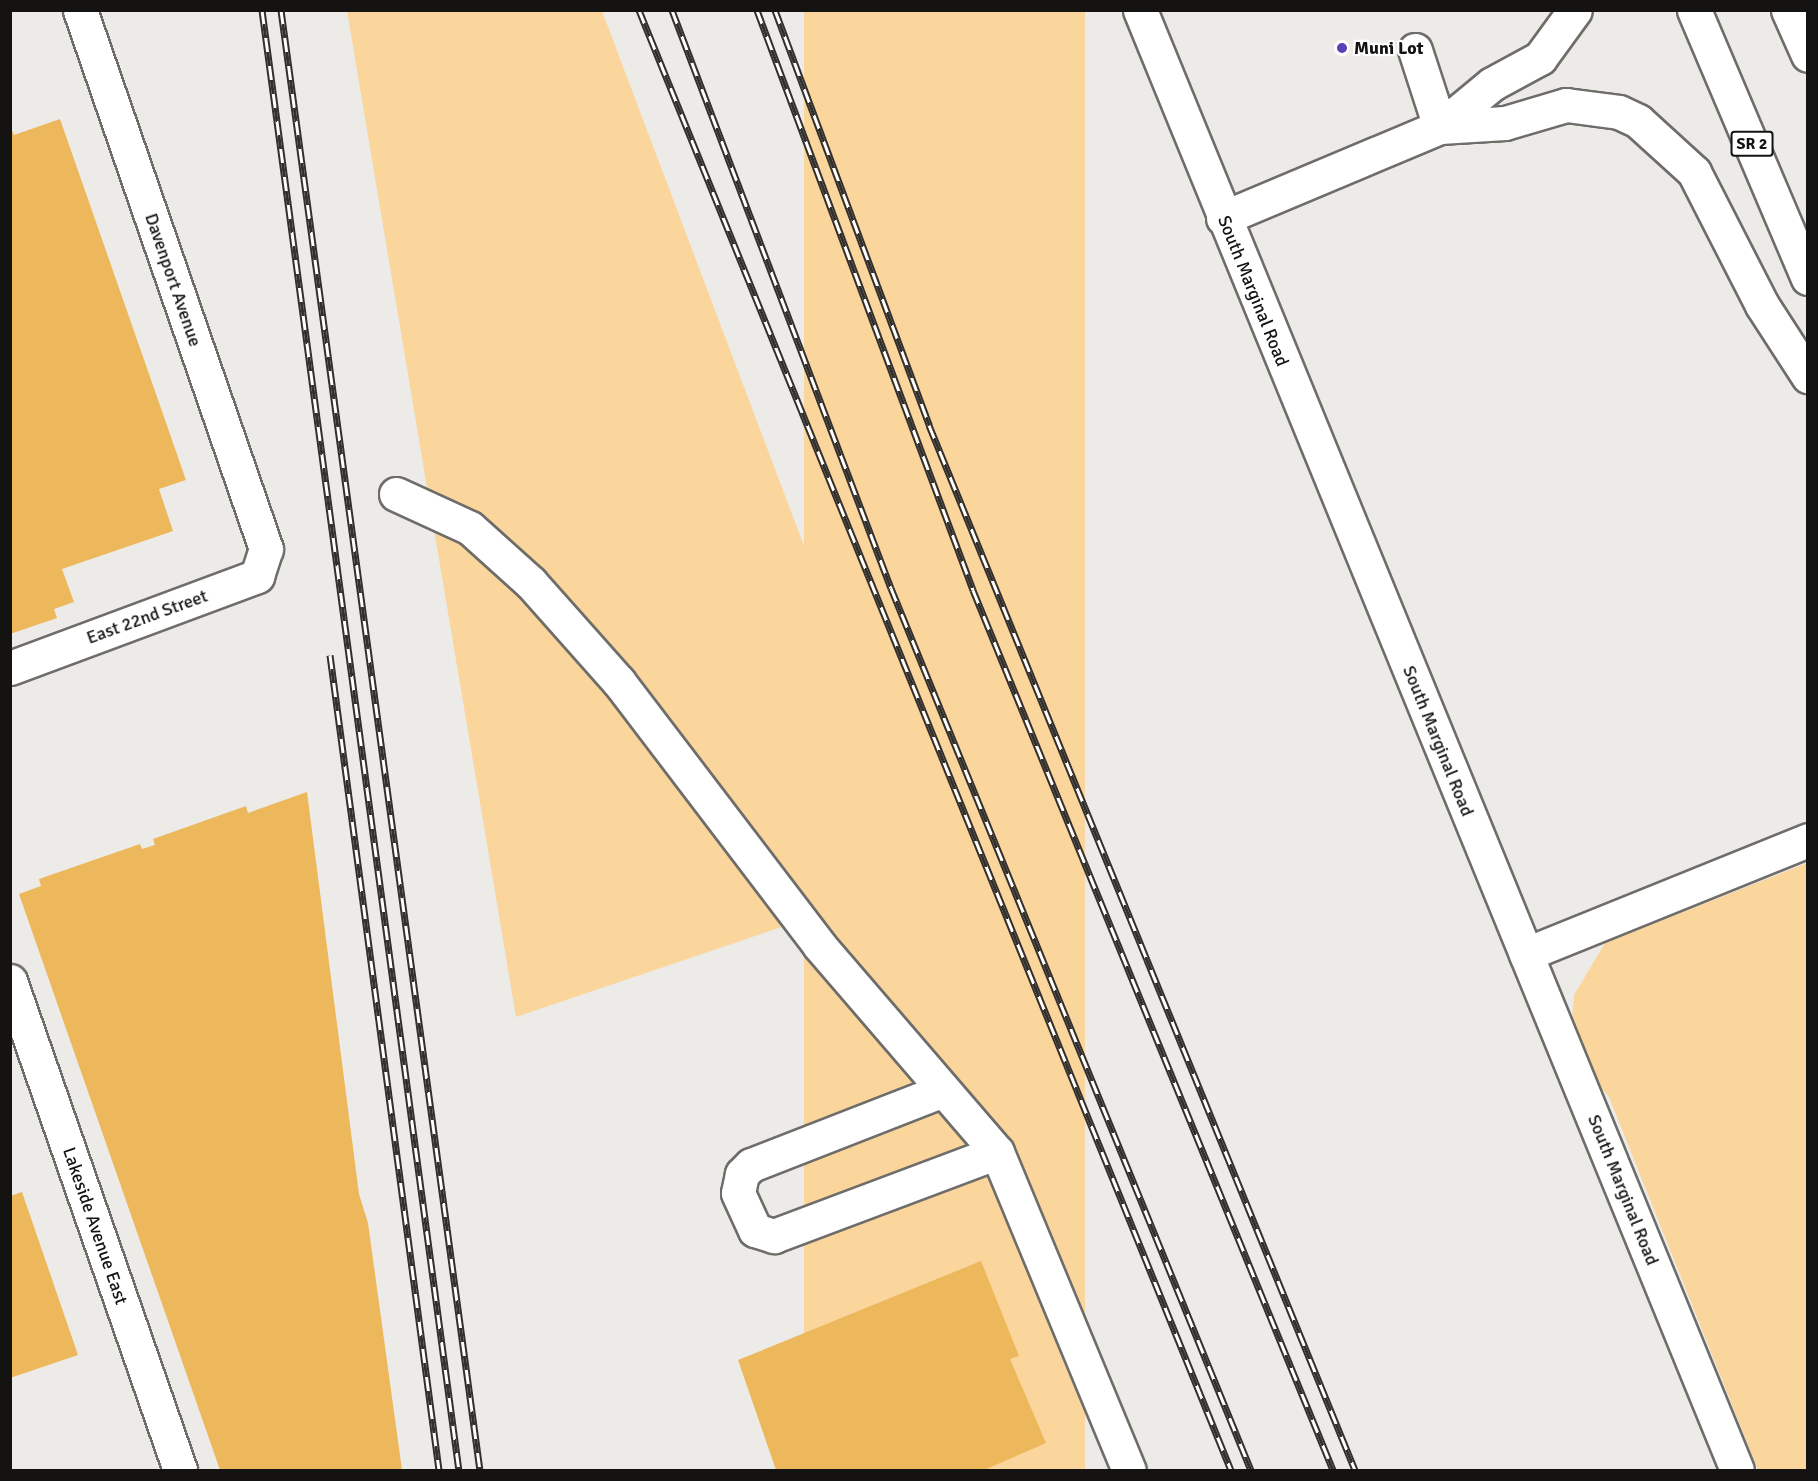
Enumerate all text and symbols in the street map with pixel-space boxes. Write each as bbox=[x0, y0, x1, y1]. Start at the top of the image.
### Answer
place label: Muni Lot bbox=[1354, 37, 1423, 59]
marker: Muni Lot bbox=[1335, 41, 1349, 55]
road number: SR 2 bbox=[1730, 131, 1774, 157]
street label: Davenport Avenue bbox=[140, 210, 206, 350]
street label: South Marginal Road bbox=[1213, 213, 1293, 369]
street label: East 22nd Street bbox=[84, 585, 210, 649]
street label: South Marginal Road bbox=[1398, 663, 1478, 819]
street label: South Marginal Road bbox=[1583, 1112, 1663, 1268]
street label: Lakeside Avenue East bbox=[58, 1145, 132, 1307]

